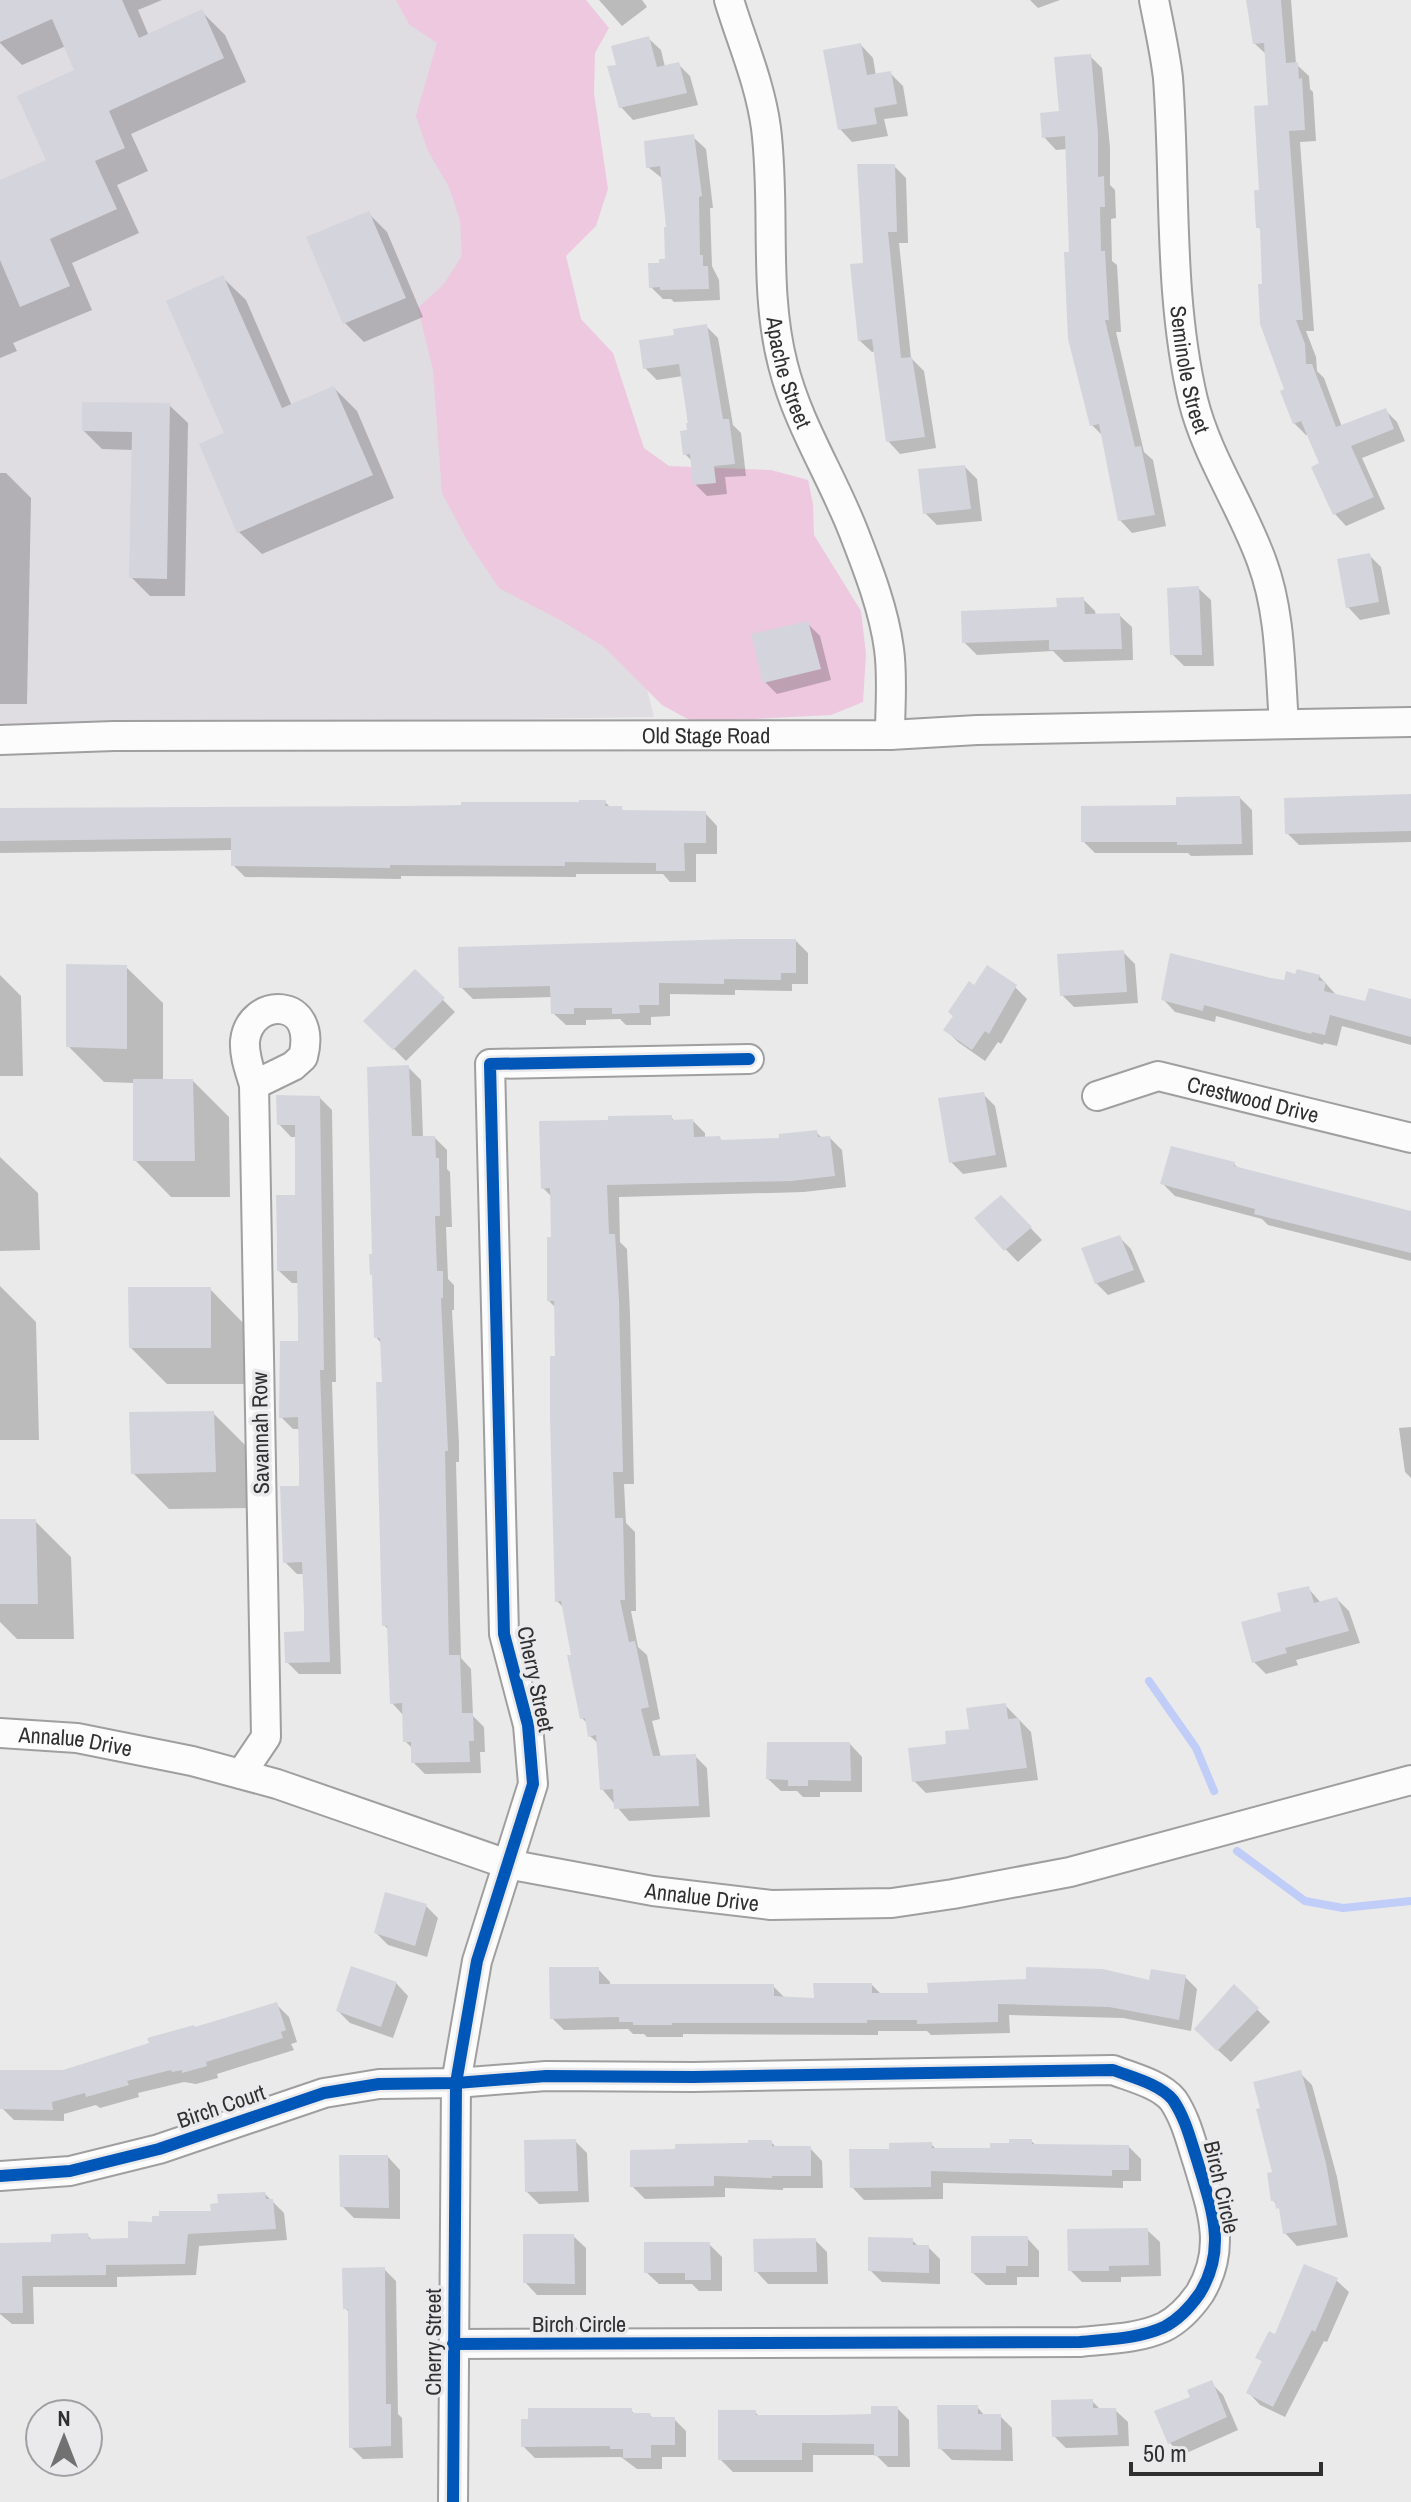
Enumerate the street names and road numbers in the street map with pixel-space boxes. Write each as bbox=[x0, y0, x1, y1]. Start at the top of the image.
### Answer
street label: Seminole Street bbox=[1163, 304, 1217, 438]
street label: Apache Street bbox=[759, 314, 819, 433]
street label: Old Stage Road bbox=[642, 720, 770, 750]
street label: Crestwood Drive bbox=[1184, 1069, 1322, 1130]
street label: Savannah Row bbox=[244, 1372, 276, 1494]
street label: Cherry Street bbox=[510, 1623, 562, 1735]
street label: Annalue Drive bbox=[17, 1719, 135, 1764]
street label: Annalue Drive bbox=[642, 1875, 761, 1918]
street label: Birch Court bbox=[173, 2077, 269, 2135]
street label: Birch Circle bbox=[1197, 2138, 1247, 2236]
street label: Cherry Street bbox=[418, 2288, 448, 2396]
street label: Birch Circle bbox=[532, 2309, 626, 2339]

